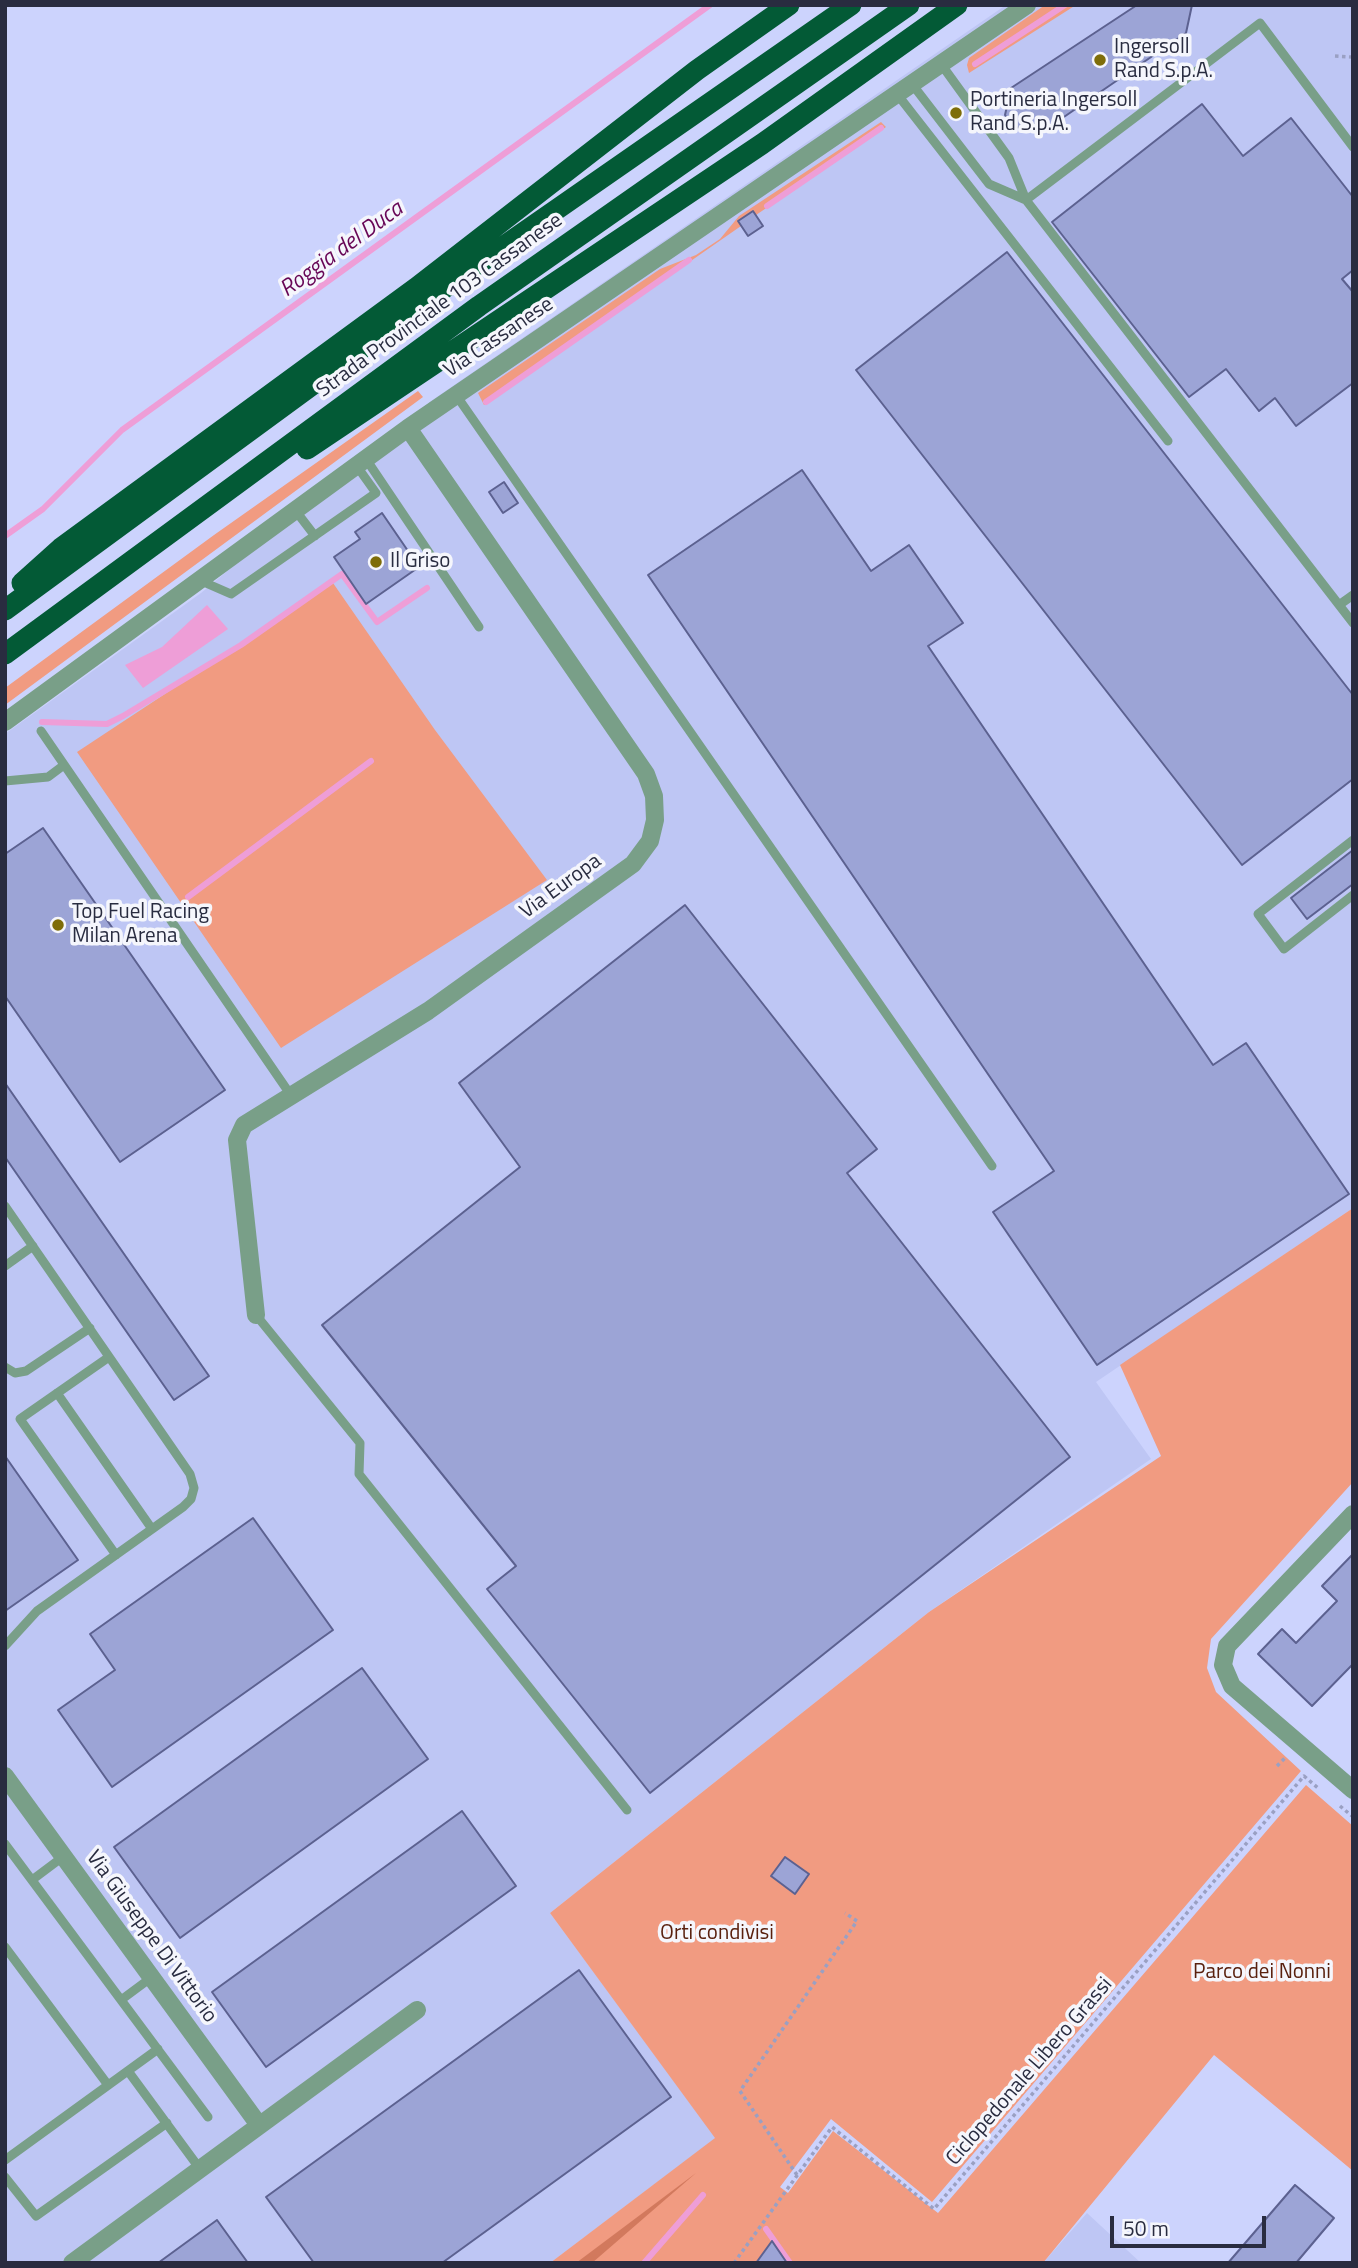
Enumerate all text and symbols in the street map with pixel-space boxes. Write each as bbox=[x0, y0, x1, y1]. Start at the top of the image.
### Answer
place label: Ingersoll Rand S.p.A. bbox=[1114, 35, 1213, 85]
marker: Ingersoll Rand S.p.A. bbox=[1092, 52, 1108, 68]
place label: Portineria Ingersoll Rand S.p.A. bbox=[970, 88, 1137, 138]
marker: Portineria Ingersoll Rand S.p.A. bbox=[948, 105, 964, 121]
water label: Roggia del Duca bbox=[275, 196, 409, 304]
street label: Strada Provinciale 103 Cassanese bbox=[312, 208, 568, 404]
street label: Via Cassanese bbox=[440, 292, 558, 384]
place label: Il Griso bbox=[390, 549, 450, 575]
marker: Il Griso bbox=[368, 554, 384, 570]
street label: Via Europa bbox=[515, 849, 607, 925]
place label: Top Fuel Racing Milan Arena bbox=[72, 900, 209, 950]
marker: Top Fuel Racing Milan Arena bbox=[50, 917, 66, 933]
street label: Via Giuseppe Di Vittorio bbox=[80, 1846, 222, 2028]
park label: Orti condivisi bbox=[660, 1921, 774, 1947]
park label: Parco dei Nonni bbox=[1193, 1960, 1331, 1986]
street label: Ciclopedonale Libero Grassi bbox=[942, 1973, 1118, 2171]
scale bar bbox=[1113, 2202, 1269, 2246]
text: 50 m bbox=[1123, 2212, 1169, 2244]

